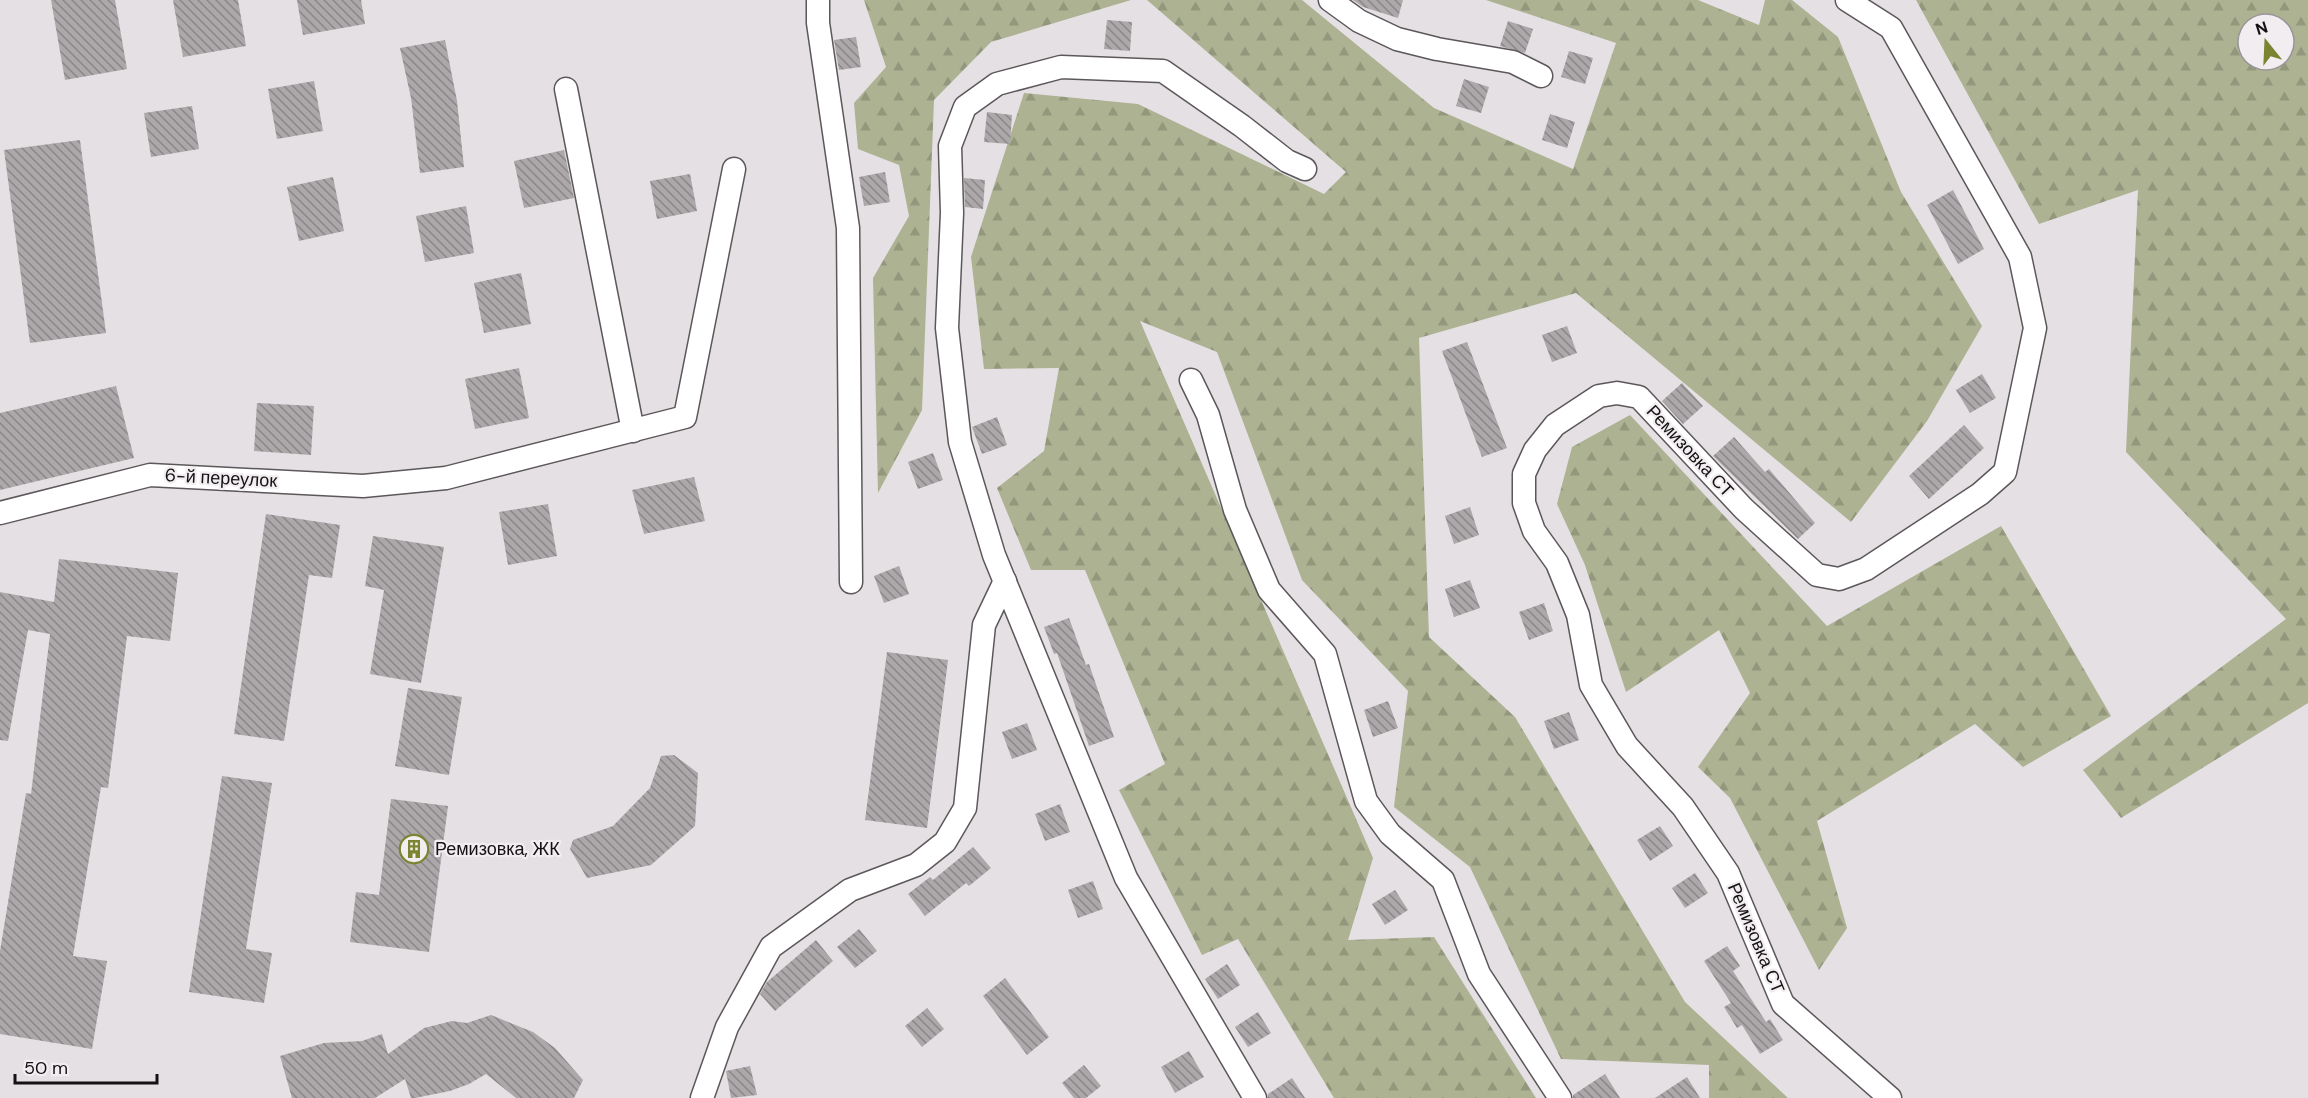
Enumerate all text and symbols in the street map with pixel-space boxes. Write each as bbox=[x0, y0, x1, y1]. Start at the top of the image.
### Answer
north arrow bbox=[2236, 12, 2296, 72]
text: N bbox=[2253, 16, 2270, 40]
street label: Ремизовка СТ bbox=[1641, 400, 1739, 502]
street label: 6-й переулок bbox=[164, 463, 278, 493]
building icon: Ремизовка, ЖК bbox=[398, 833, 430, 865]
place label: Ремизовка, ЖК bbox=[435, 837, 560, 861]
street label: Ремизовка СТ bbox=[1722, 879, 1790, 997]
scale bar bbox=[15, 1047, 158, 1085]
text: 50 m bbox=[24, 1056, 68, 1080]

